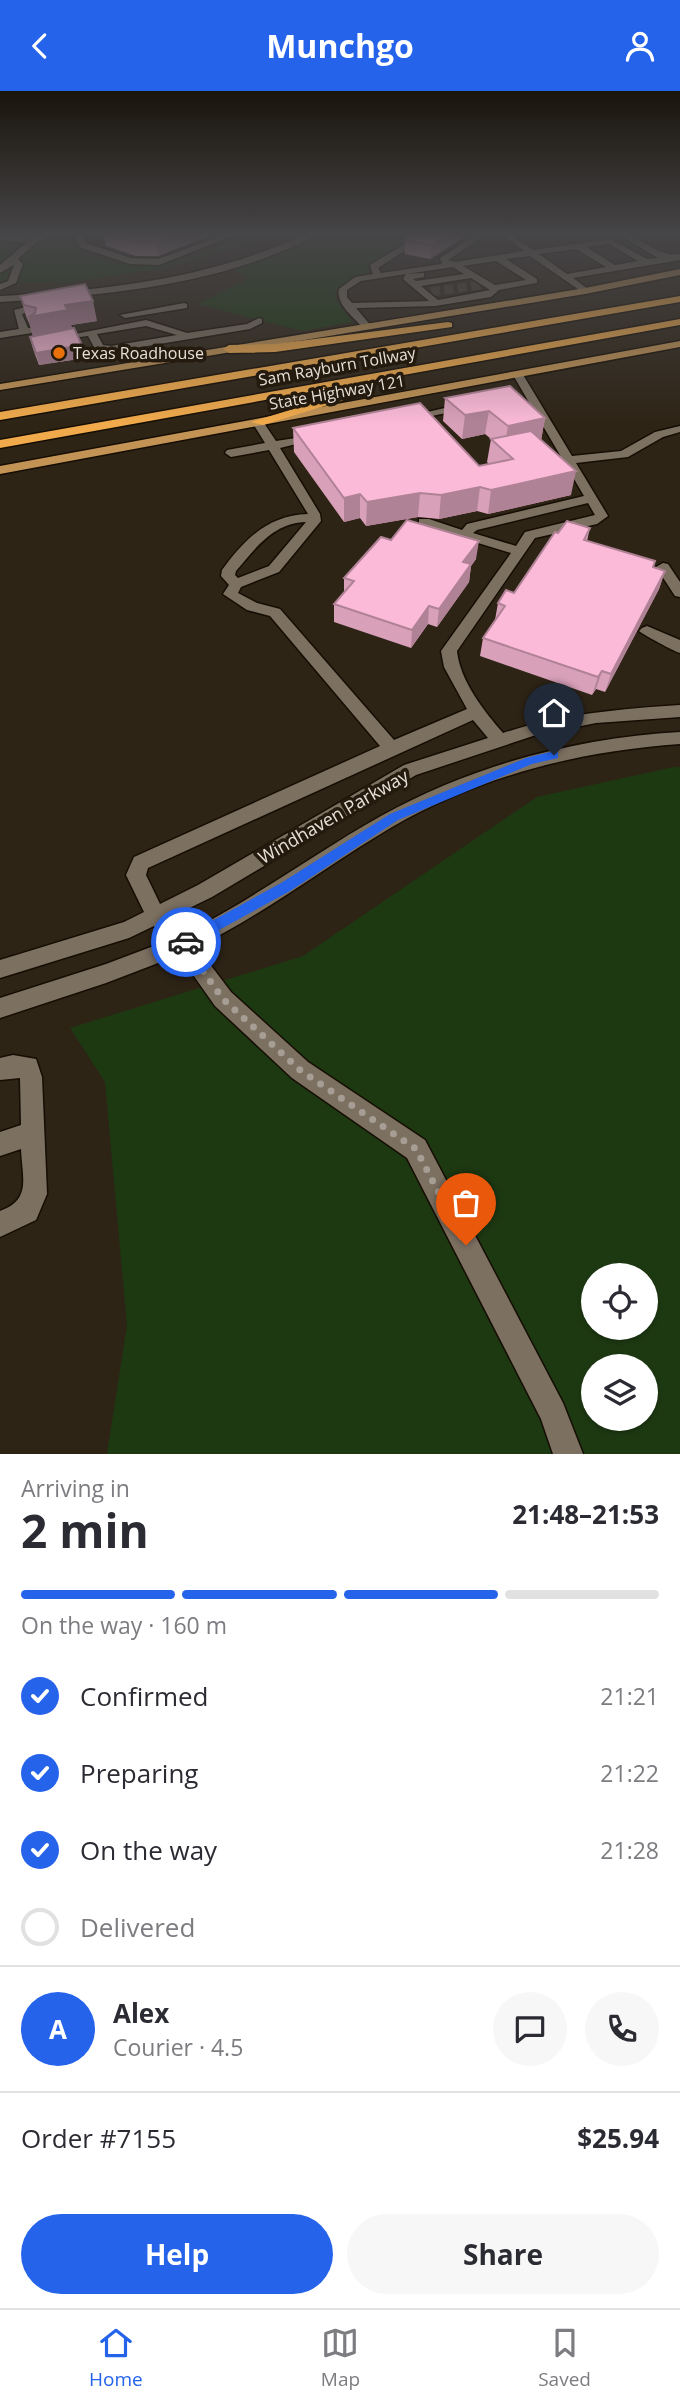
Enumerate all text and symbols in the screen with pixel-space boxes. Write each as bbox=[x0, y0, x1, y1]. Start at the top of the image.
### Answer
text: Munchgo bbox=[266, 24, 414, 67]
icon: back bbox=[21, 27, 59, 65]
icon: person bbox=[621, 27, 659, 65]
street label: Sam Rayburn Tollway bbox=[257, 341, 418, 391]
place label: Texas Roadhouse bbox=[73, 342, 204, 364]
marker: Texas Roadhouse bbox=[51, 345, 67, 361]
street label: State Highway 121 bbox=[267, 369, 407, 415]
pin bbox=[524, 683, 584, 755]
icon: home bbox=[535, 694, 573, 732]
street label: Windhaven Parkway bbox=[254, 763, 413, 869]
courier bbox=[151, 907, 221, 977]
icon: car bbox=[167, 923, 205, 961]
pin bbox=[436, 1173, 496, 1245]
icon: bag bbox=[447, 1184, 485, 1222]
map controls bbox=[581, 1263, 658, 1431]
button: locate bbox=[581, 1263, 658, 1340]
button: layers bbox=[581, 1354, 658, 1431]
text: Arriving in bbox=[21, 1472, 130, 1504]
text: 21:48–21:53 bbox=[512, 1496, 659, 1532]
text: 2 min bbox=[21, 1499, 149, 1561]
text: On the way · 160 m bbox=[21, 1609, 227, 1641]
icon: check bbox=[21, 1677, 59, 1715]
text: Confirmed bbox=[80, 1678, 208, 1714]
text: 21:21 bbox=[600, 1680, 659, 1712]
icon: check bbox=[21, 1754, 59, 1792]
text: Preparing bbox=[80, 1755, 198, 1791]
text: 21:22 bbox=[600, 1757, 659, 1789]
icon: check bbox=[21, 1831, 59, 1869]
text: On the way bbox=[80, 1832, 217, 1868]
text: 21:28 bbox=[600, 1834, 659, 1866]
text: Delivered bbox=[80, 1909, 195, 1945]
button: chat bbox=[493, 1992, 567, 2066]
button: phone bbox=[585, 1992, 659, 2066]
text: Alex bbox=[113, 1995, 169, 2031]
text: A bbox=[49, 2011, 67, 2047]
text: Courier · 4.5 bbox=[113, 2031, 243, 2063]
text: Order #7155 bbox=[21, 2120, 176, 2156]
text: $25.94 bbox=[577, 2120, 659, 2156]
button: Help bbox=[21, 2214, 333, 2294]
button: Share bbox=[347, 2214, 659, 2294]
tab: Home bbox=[89, 2324, 143, 2392]
tab: Map bbox=[321, 2324, 360, 2392]
tab: Saved bbox=[538, 2324, 591, 2392]

